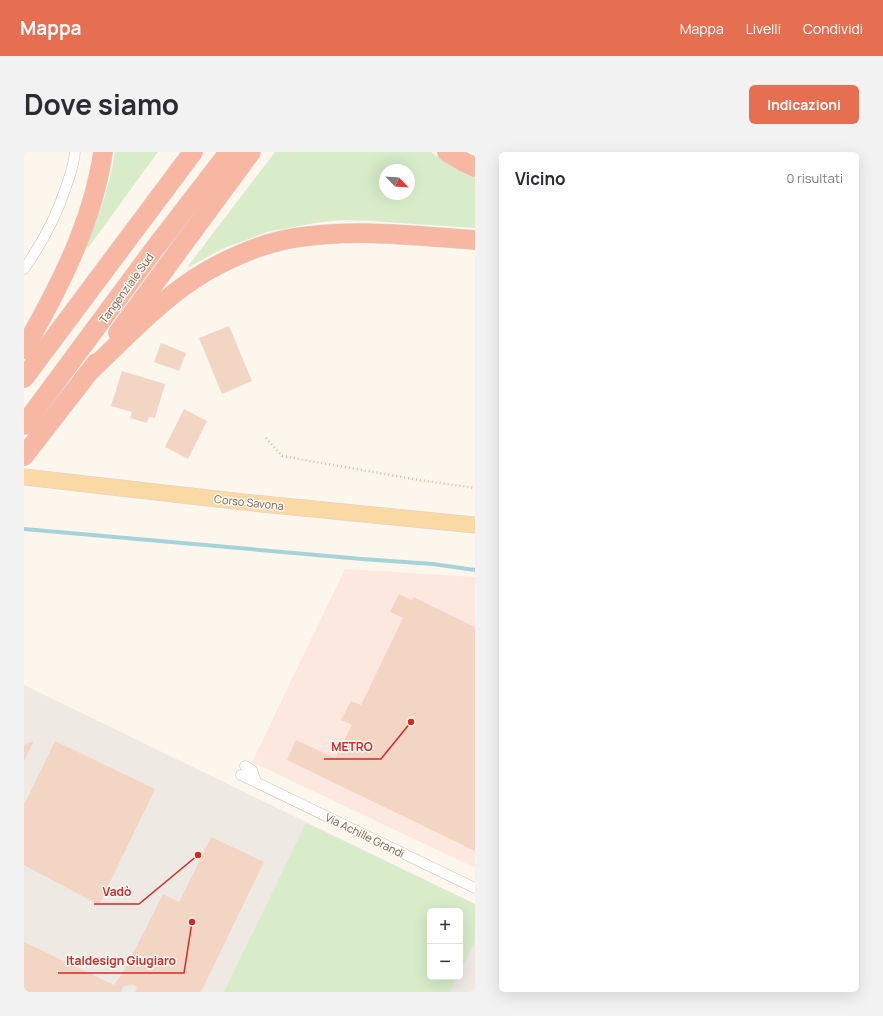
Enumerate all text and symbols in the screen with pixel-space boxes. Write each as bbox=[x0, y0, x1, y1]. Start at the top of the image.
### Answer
text: Mappa bbox=[20, 15, 82, 41]
text: Mappa bbox=[680, 19, 724, 38]
text: Livelli bbox=[746, 19, 781, 38]
text: Condividi bbox=[803, 19, 863, 38]
text: Dove siamo bbox=[24, 85, 179, 123]
button: Indicazioni bbox=[749, 85, 859, 124]
north arrow bbox=[379, 164, 415, 200]
text: Vicino bbox=[515, 167, 566, 190]
text: 0 risultati bbox=[786, 169, 843, 187]
street label: Tangenziale Sud bbox=[95, 250, 157, 326]
street label: Corso Savona bbox=[214, 491, 284, 513]
callout: METRO bbox=[324, 735, 381, 759]
text: METRO bbox=[331, 738, 373, 755]
street label: Via Achille Grandi bbox=[323, 809, 407, 861]
callout: Vadò bbox=[94, 880, 139, 904]
text: Vadò bbox=[103, 883, 131, 900]
map controls bbox=[427, 908, 463, 980]
button: + bbox=[427, 908, 463, 944]
button: − bbox=[427, 944, 463, 980]
callout: Italdesign Giugiaro bbox=[58, 949, 184, 973]
text: Italdesign Giugiaro bbox=[66, 952, 176, 969]

